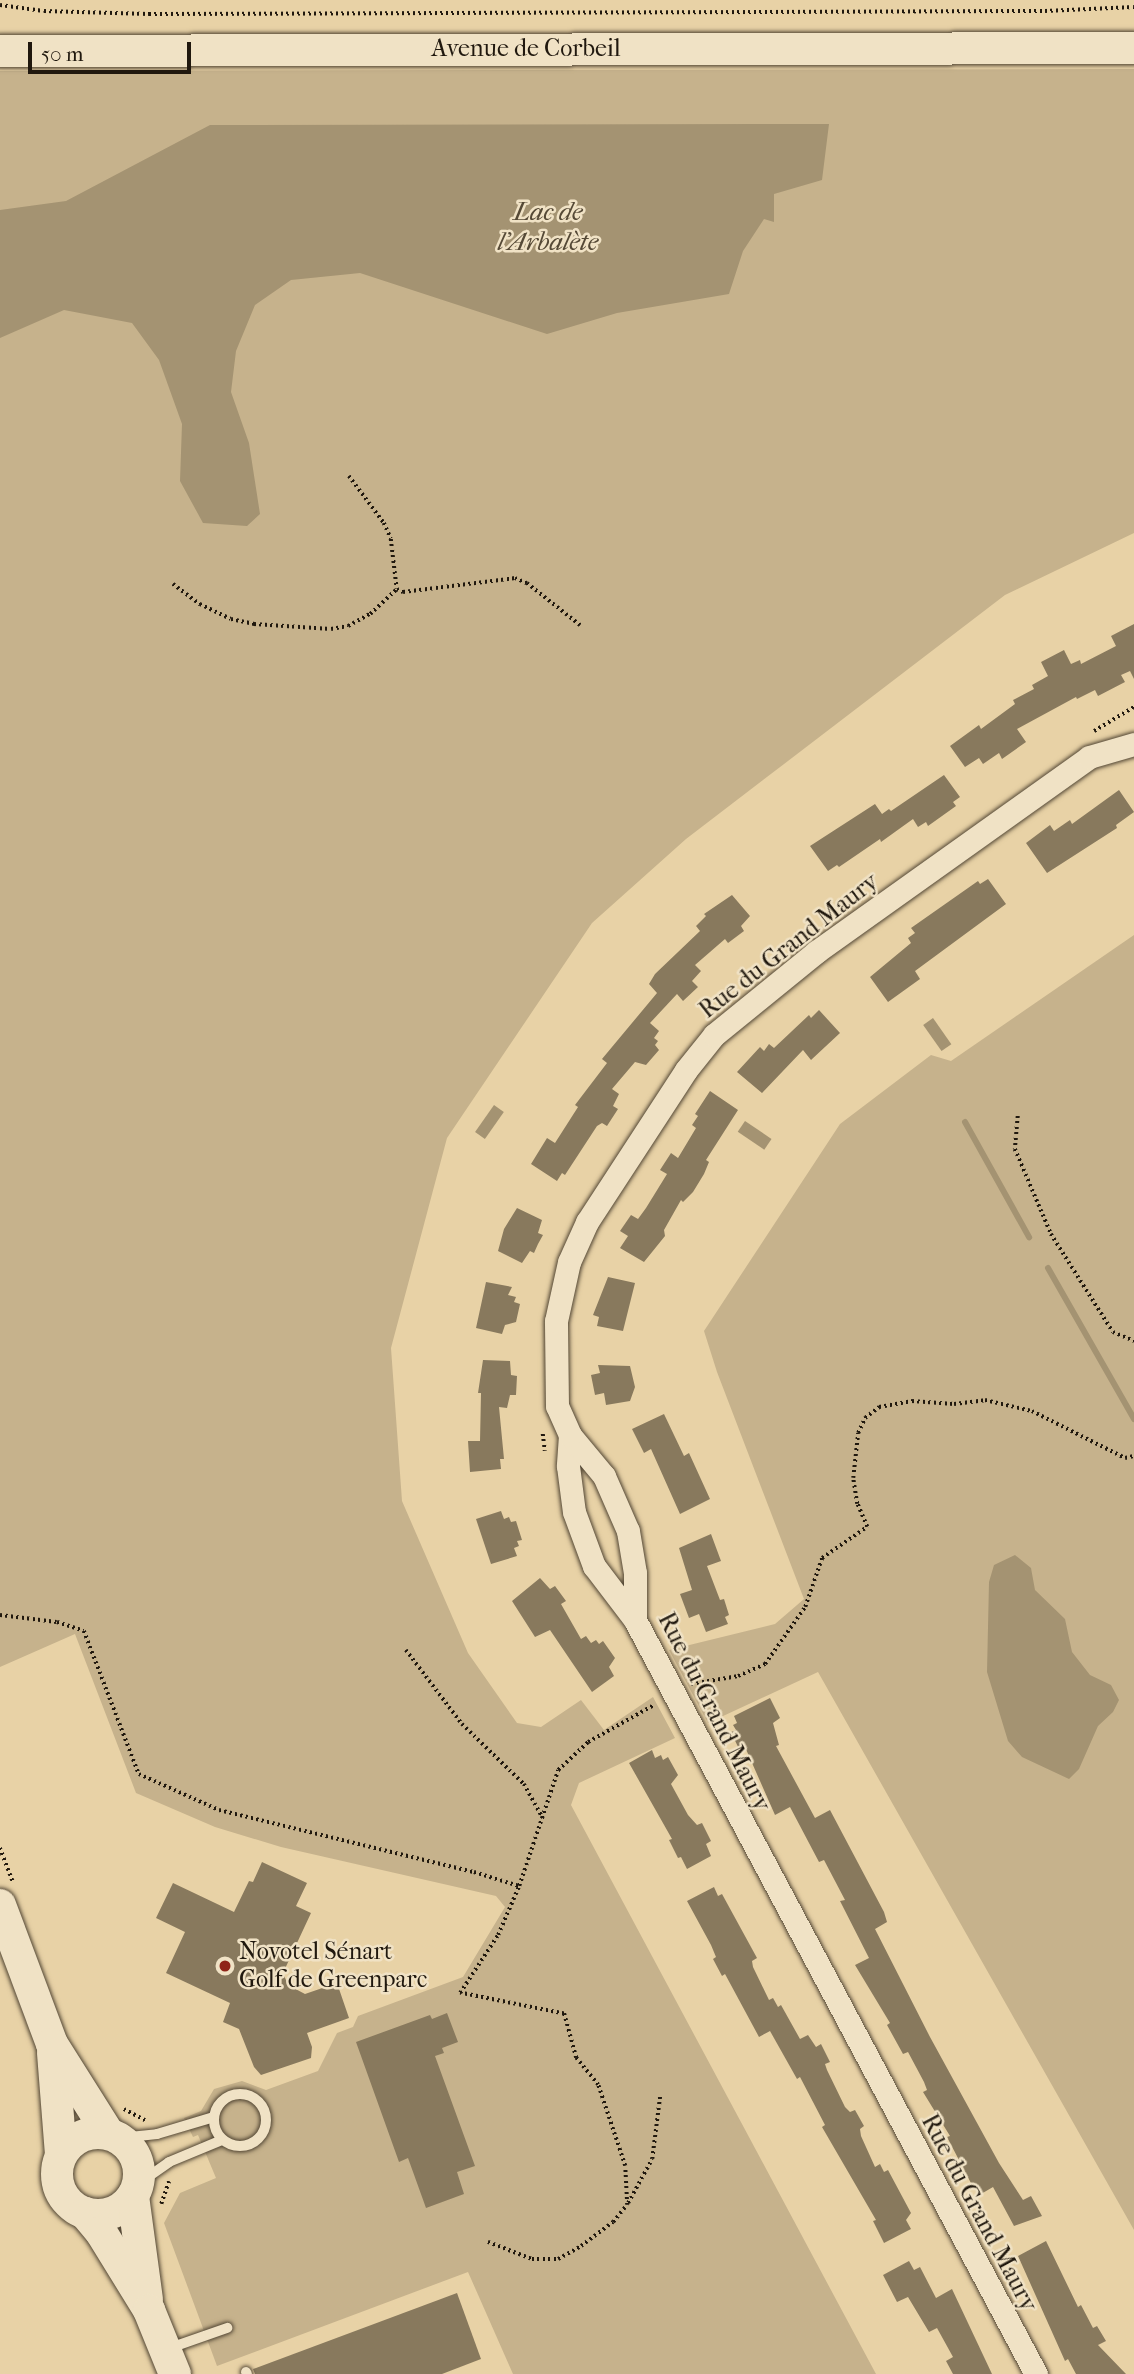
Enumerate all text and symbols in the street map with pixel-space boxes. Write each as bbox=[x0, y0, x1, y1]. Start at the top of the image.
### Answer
scale bar bbox=[32, 28, 194, 72]
street label: Avenue de Corbeil bbox=[431, 35, 621, 63]
text: 50 m bbox=[41, 42, 84, 66]
water label: Lac de l'Arbalète bbox=[498, 196, 598, 258]
street label: Rue du Grand Maury bbox=[694, 867, 884, 1025]
street label: Rue du Grand Maury bbox=[651, 1608, 777, 1816]
place label: Novotel Sénart Golf de Greenparc bbox=[239, 1938, 427, 1994]
marker: Novotel Sénart Golf de Greenparc bbox=[217, 1958, 233, 1974]
street label: Rue du Grand Maury bbox=[915, 2110, 1043, 2316]

